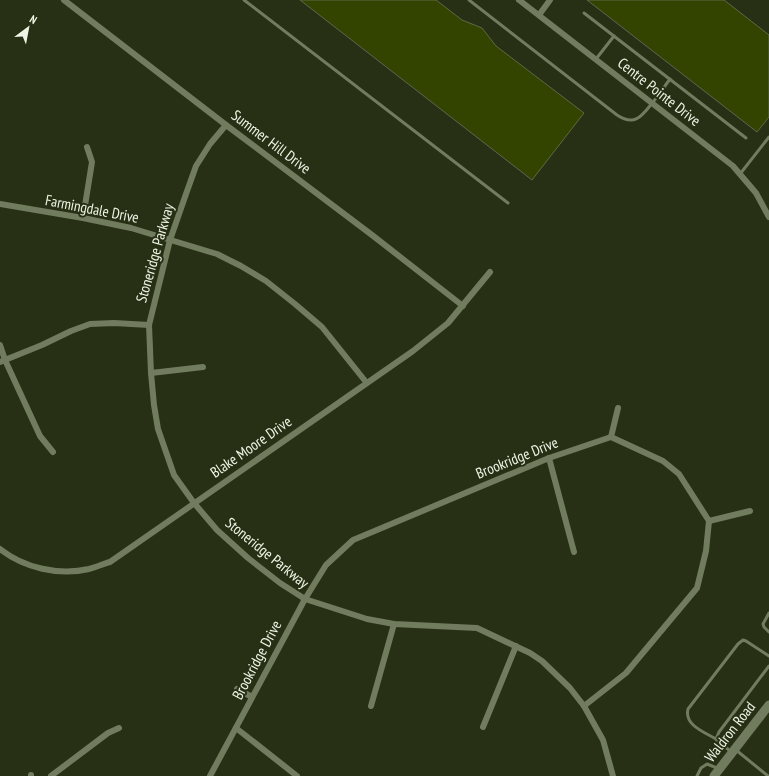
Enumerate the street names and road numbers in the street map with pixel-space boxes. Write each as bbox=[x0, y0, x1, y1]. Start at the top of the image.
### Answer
street label: Centre Pointe Drive bbox=[614, 53, 705, 130]
street label: Summer Hill Drive bbox=[228, 106, 315, 178]
street label: Farmingdale Drive bbox=[44, 190, 141, 227]
street label: Stoneridge Parkway bbox=[131, 201, 178, 305]
street label: Blake Moore Drive bbox=[206, 412, 295, 482]
street label: Brookridge Drive bbox=[473, 432, 561, 483]
street label: Stoneridge Parkway bbox=[222, 513, 313, 592]
street label: Brookridge Drive bbox=[228, 617, 285, 703]
street label: Waldron Road bbox=[700, 698, 759, 766]

